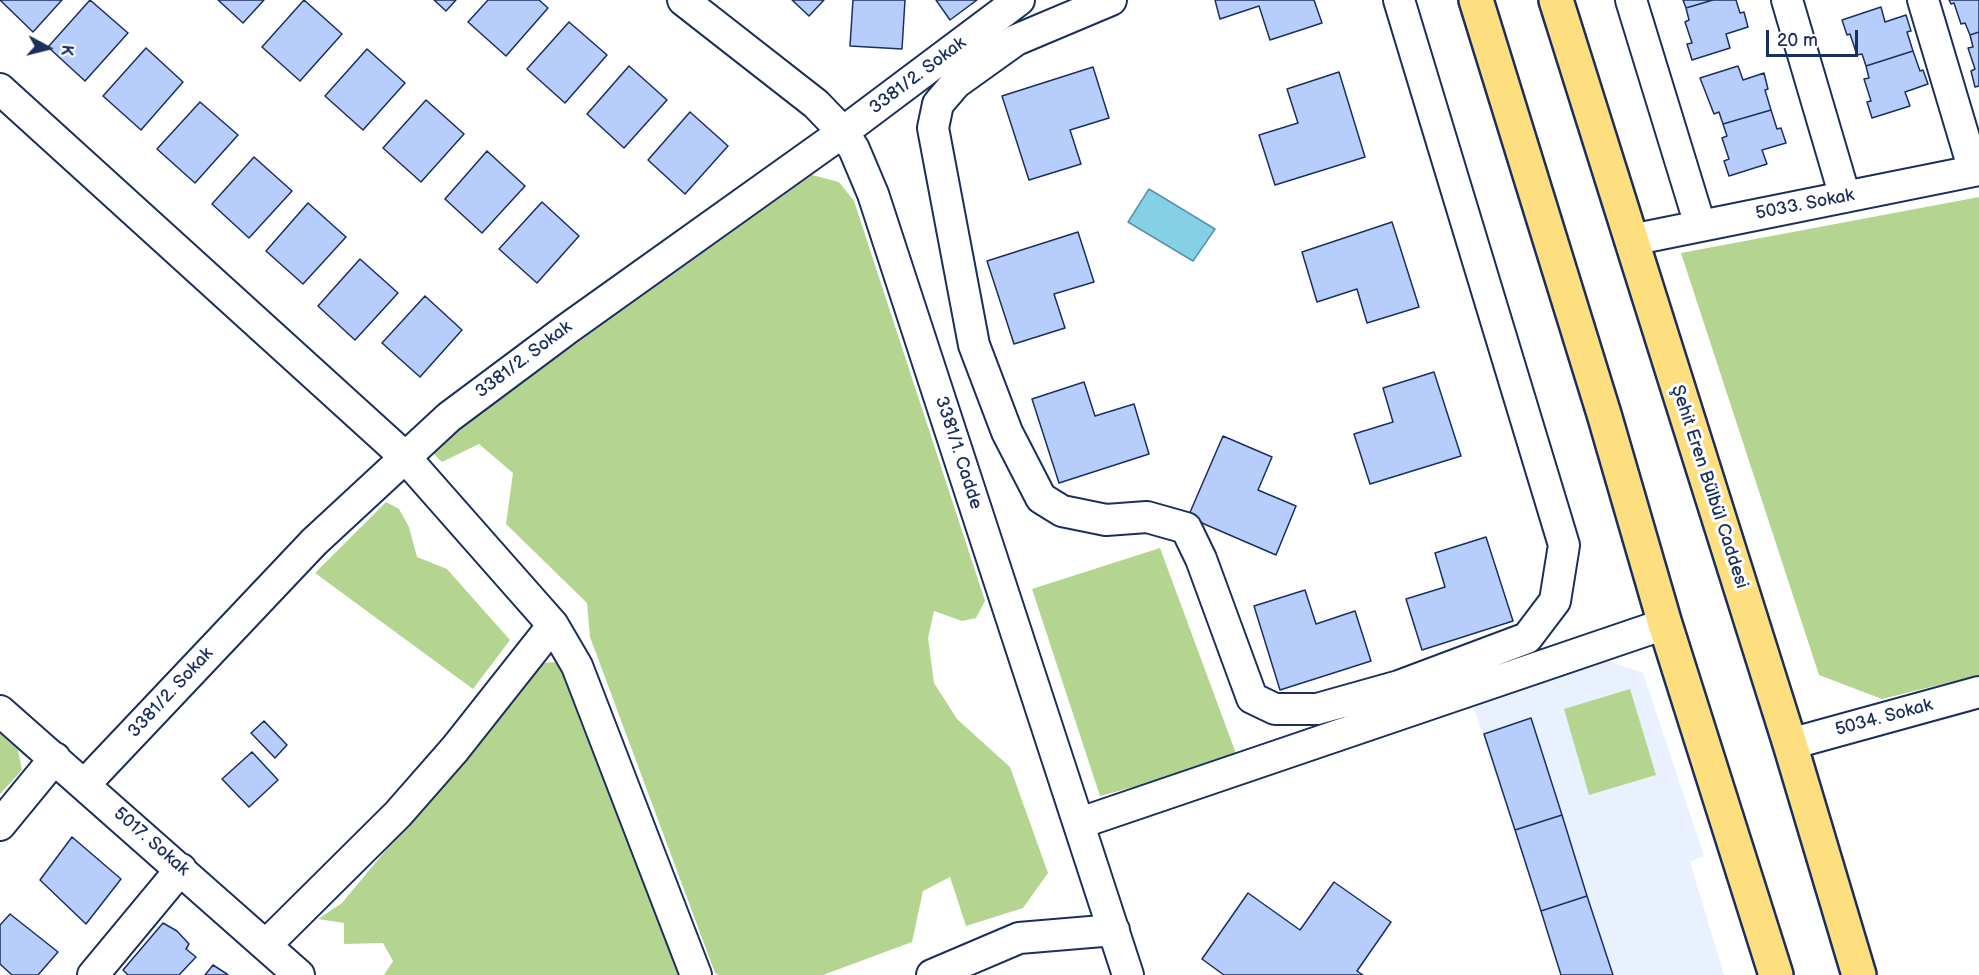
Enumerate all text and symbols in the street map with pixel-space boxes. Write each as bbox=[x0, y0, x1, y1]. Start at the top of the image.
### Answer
north arrow bbox=[18, 18, 78, 78]
scale bar bbox=[1769, 18, 1860, 56]
text: 20 m bbox=[1777, 30, 1818, 51]
street label: 3381/2. Sokak bbox=[865, 33, 971, 119]
text: K bbox=[56, 44, 76, 57]
street label: 5033. Sokak bbox=[1754, 185, 1856, 225]
street label: 3381/2. Sokak bbox=[471, 317, 577, 403]
street label: Şehit Eren Bülbül Caddesi bbox=[1666, 383, 1752, 591]
street label: 3381/1. Cadde bbox=[930, 394, 986, 512]
street label: 3381/2. Sokak bbox=[124, 643, 218, 743]
street label: 5034. Sokak bbox=[1833, 695, 1935, 741]
street label: 5017. Sokak bbox=[109, 803, 193, 881]

